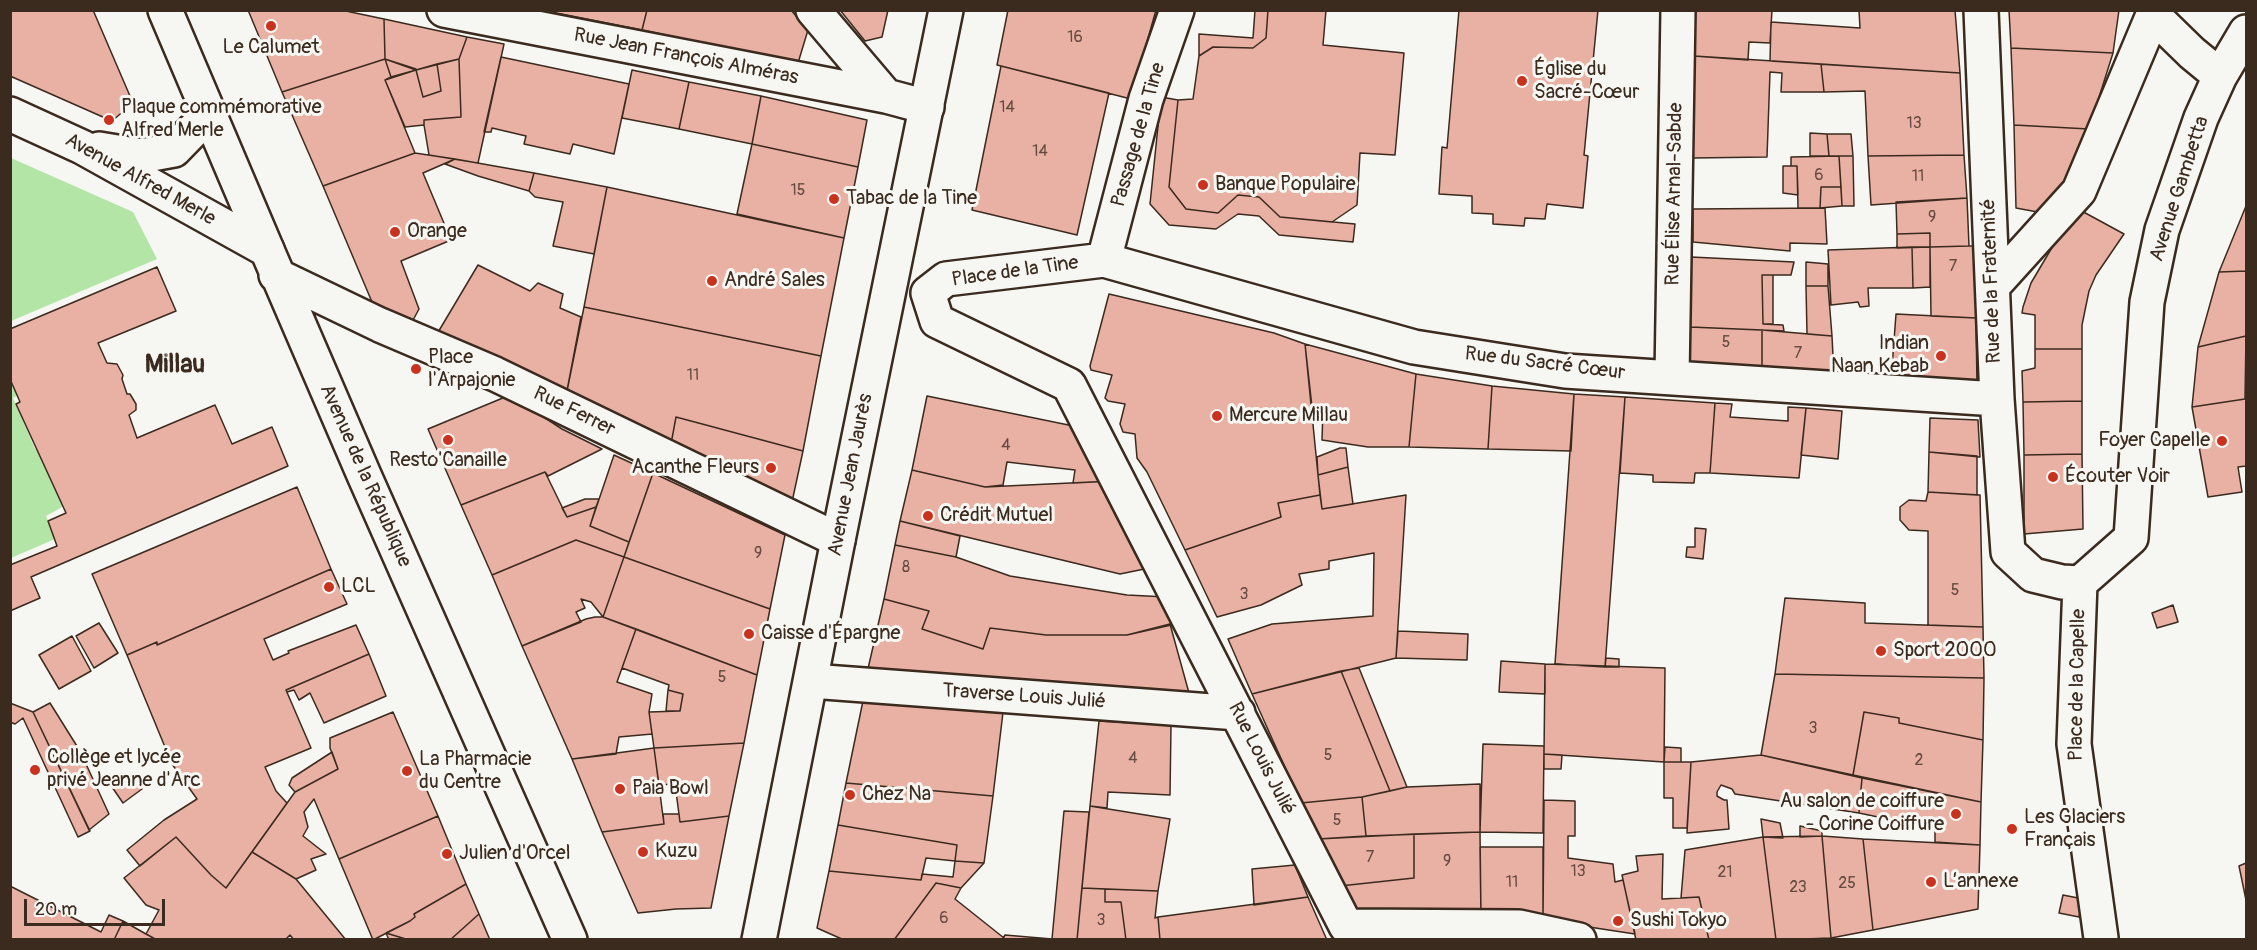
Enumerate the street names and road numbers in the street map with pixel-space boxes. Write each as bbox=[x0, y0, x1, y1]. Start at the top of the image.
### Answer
street label: Rue Jean François Alméras bbox=[572, 23, 800, 91]
street label: Passage de la Tine bbox=[1107, 60, 1171, 210]
street label: Rue Élise Arnal-Sabde bbox=[1661, 102, 1689, 286]
street label: Avenue Gambetta bbox=[2145, 113, 2215, 265]
street label: Avenue Alfred Merle bbox=[61, 129, 219, 231]
street label: Rue de la Fraternité bbox=[1977, 198, 2007, 364]
street label: Place de la Tine bbox=[950, 251, 1080, 293]
street label: Rue du Sacré Cœur bbox=[1464, 342, 1626, 386]
street label: Avenue de la République bbox=[314, 381, 416, 571]
street label: Rue Ferrer bbox=[529, 382, 619, 442]
street label: Avenue Jean Jaurès bbox=[823, 392, 879, 558]
street label: Place de la Capelle bbox=[2065, 609, 2091, 761]
street label: Traverse Louis Julié bbox=[942, 679, 1106, 715]
street label: Rue Louis Julié bbox=[1222, 699, 1300, 819]

